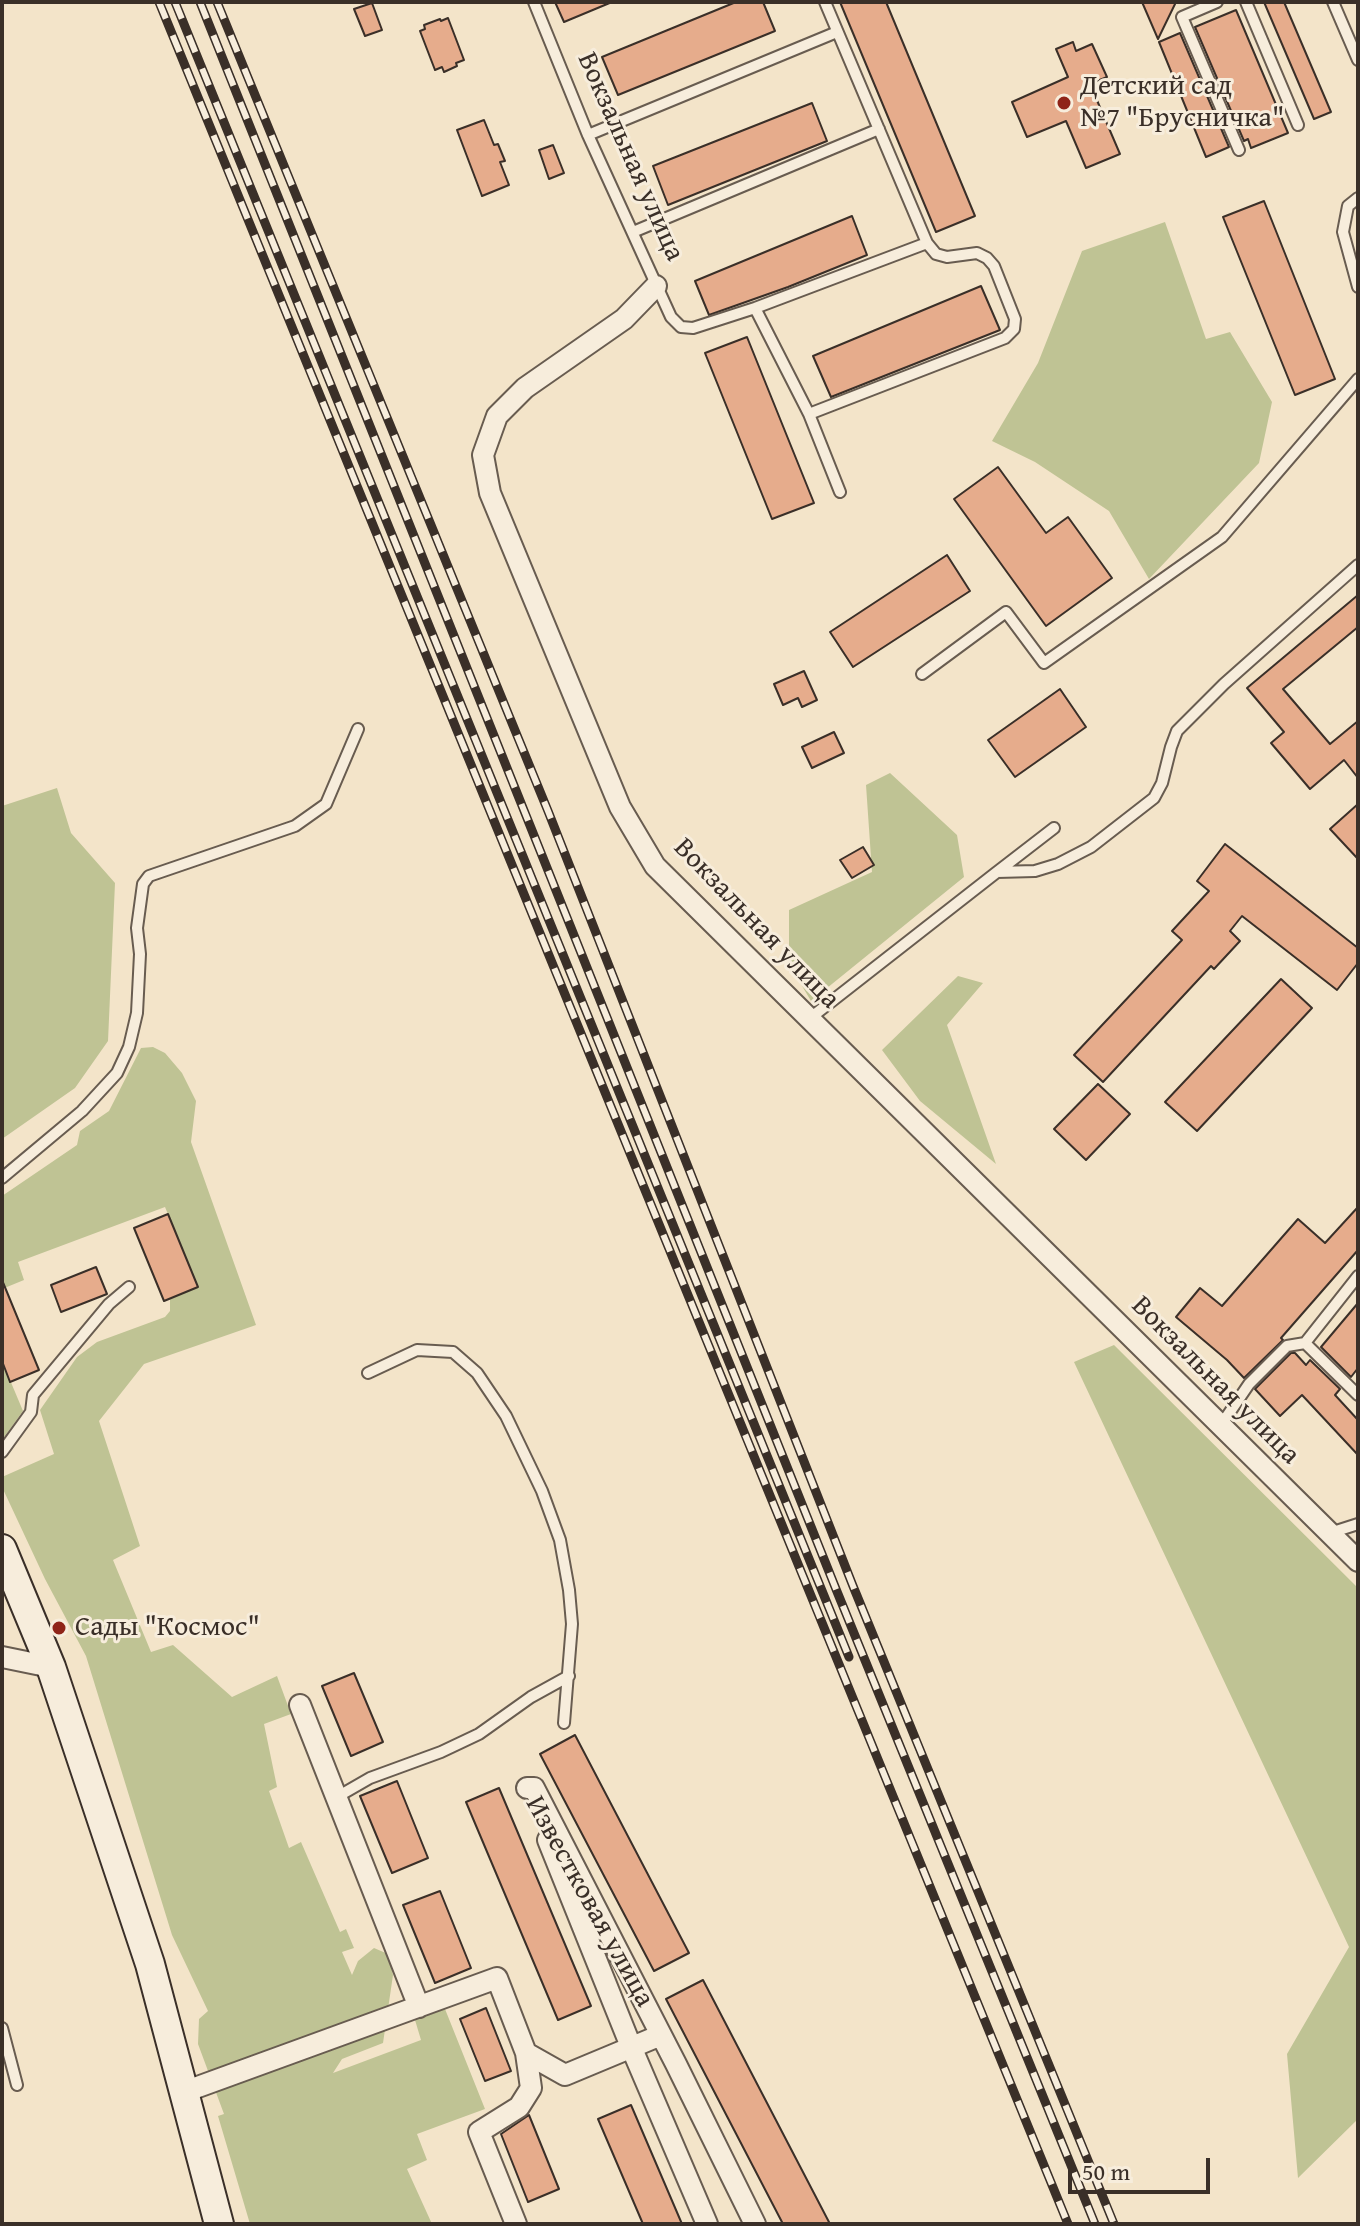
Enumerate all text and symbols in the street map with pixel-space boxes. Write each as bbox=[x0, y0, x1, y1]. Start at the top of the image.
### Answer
street label: Вокзальная улица bbox=[569, 48, 691, 266]
place label: Детский сад №7 "Брусничка" bbox=[1080, 70, 1284, 136]
marker: Детский сад №7 "Брусничка" bbox=[1055, 94, 1073, 112]
street label: Вокзальная улица bbox=[666, 832, 846, 1016]
street label: Вокзальная улица bbox=[1124, 1290, 1306, 1472]
place label: Сады "Космос" bbox=[75, 1611, 260, 1645]
marker: Сады "Космос" bbox=[50, 1619, 68, 1637]
street label: Известковая улица bbox=[517, 1791, 661, 2013]
scale bar bbox=[1072, 2142, 1214, 2192]
text: 50 m bbox=[1082, 2154, 1130, 2189]

